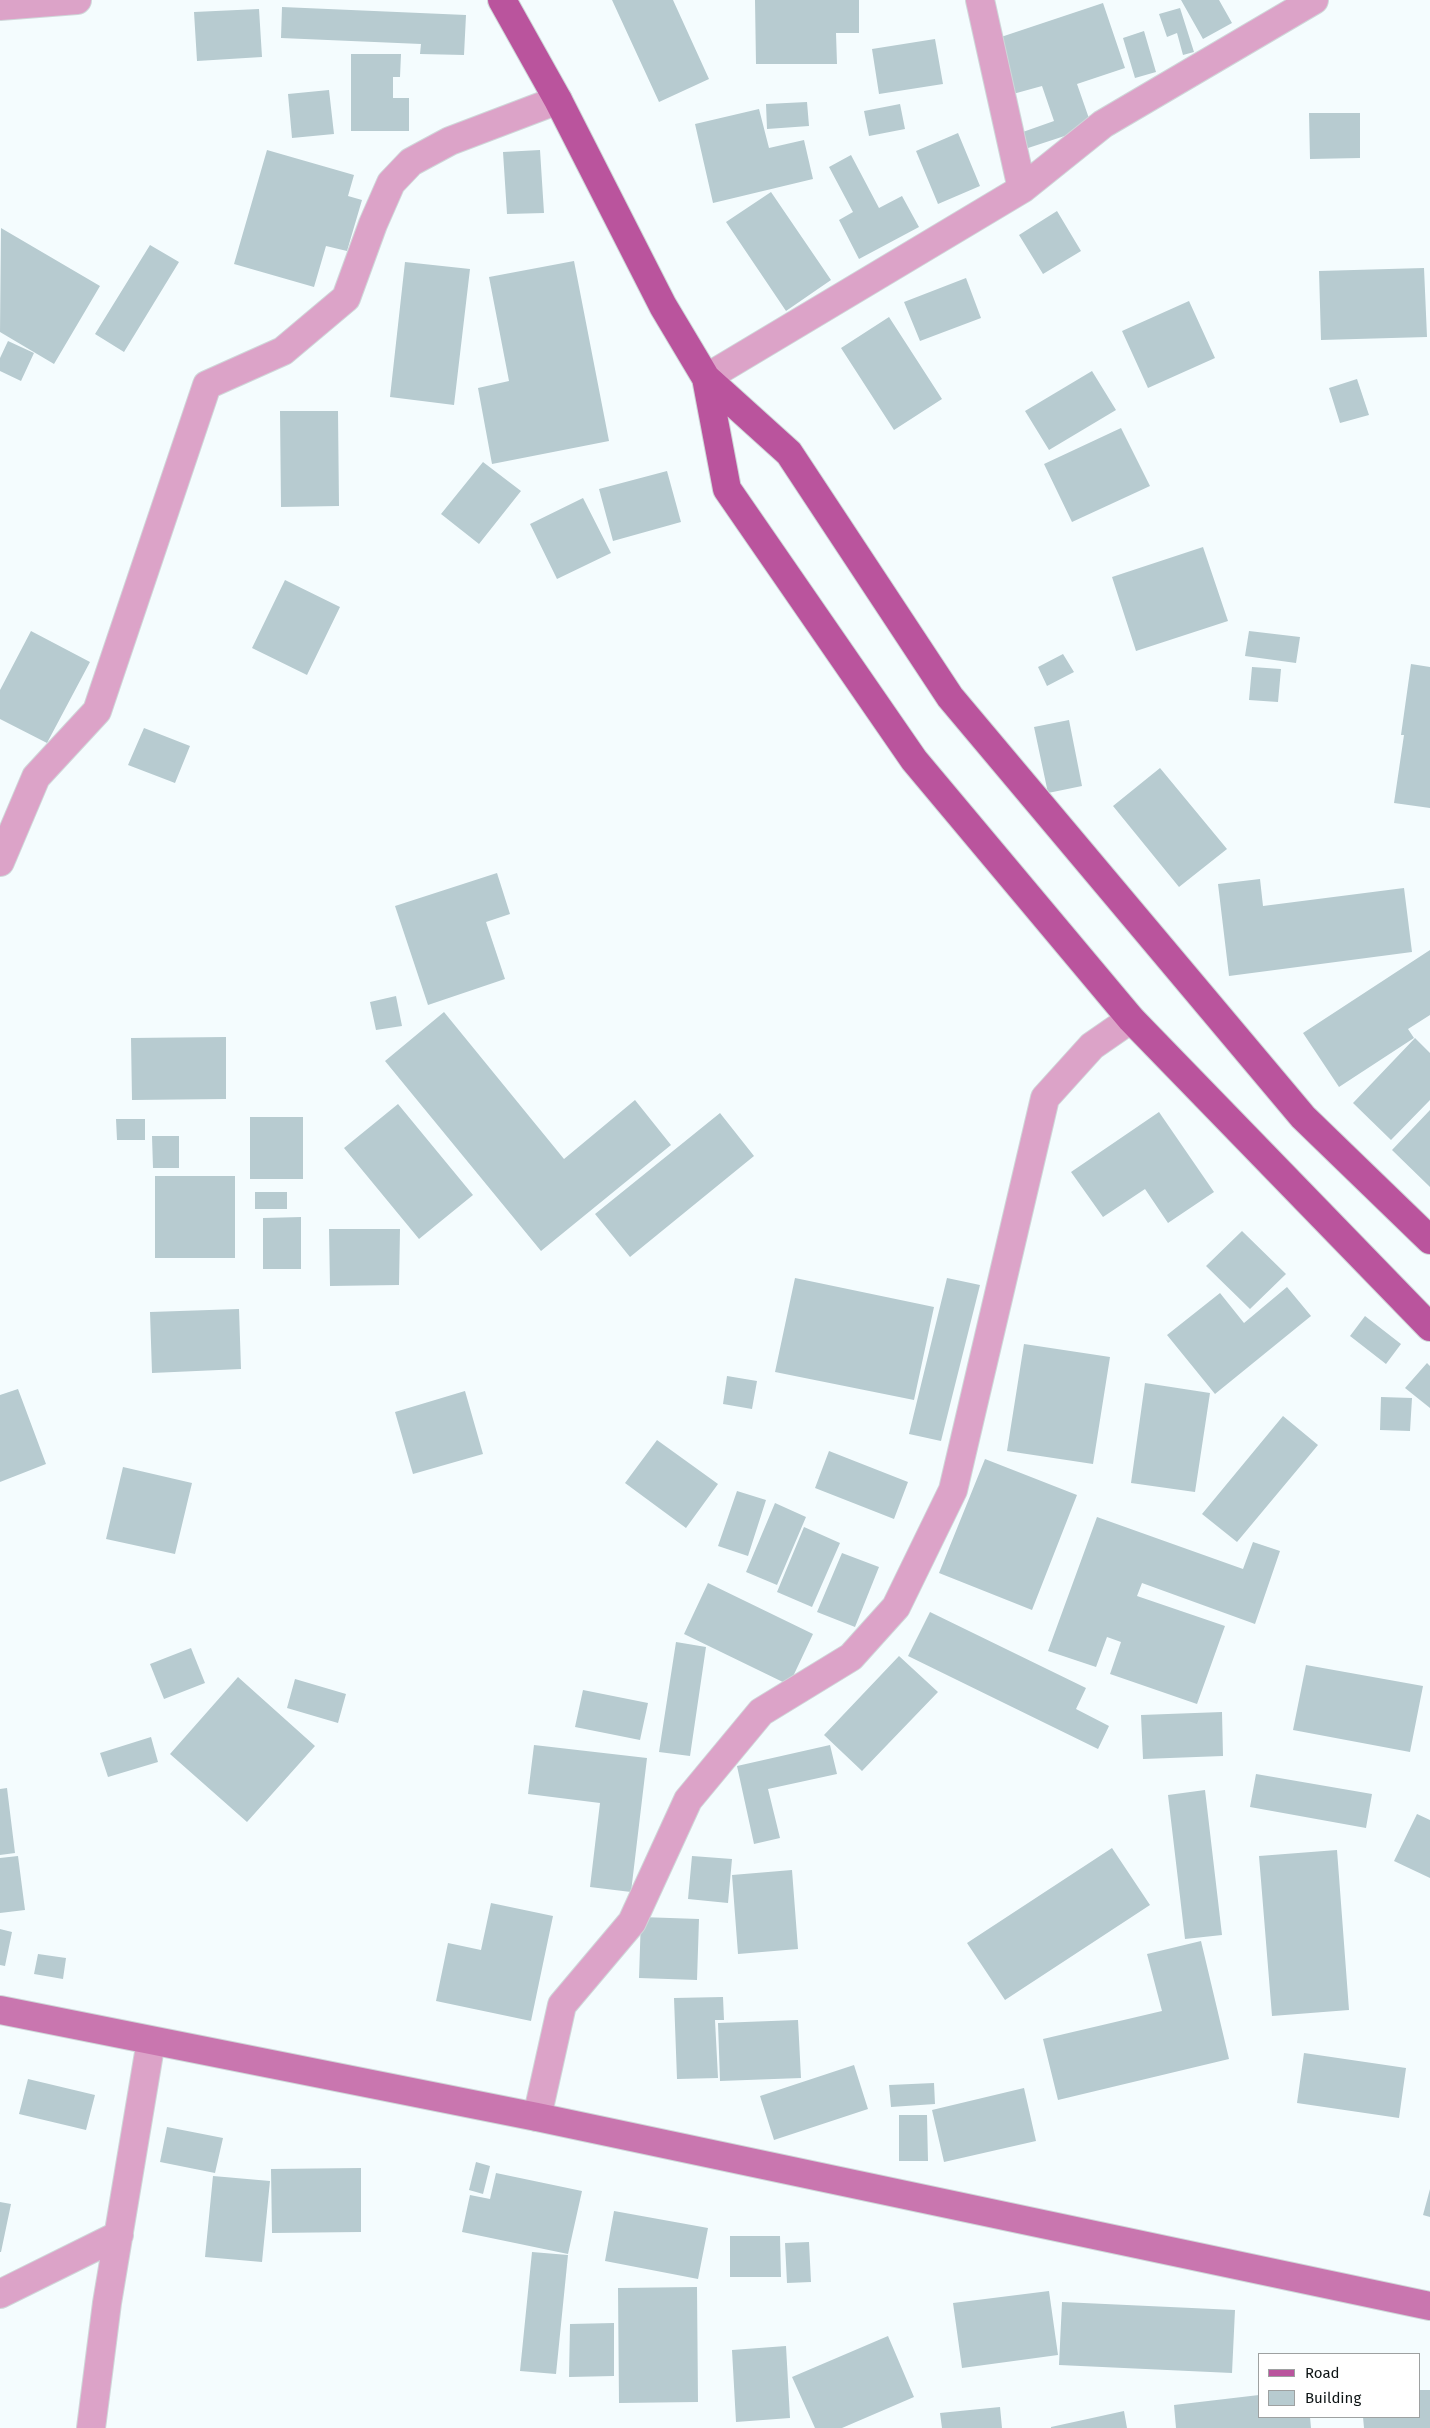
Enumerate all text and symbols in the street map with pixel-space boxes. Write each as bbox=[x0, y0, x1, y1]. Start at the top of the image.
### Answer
legend bbox=[1258, 2353, 1420, 2418]
text: Road bbox=[1305, 2364, 1340, 2382]
text: Building bbox=[1305, 2389, 1361, 2407]

